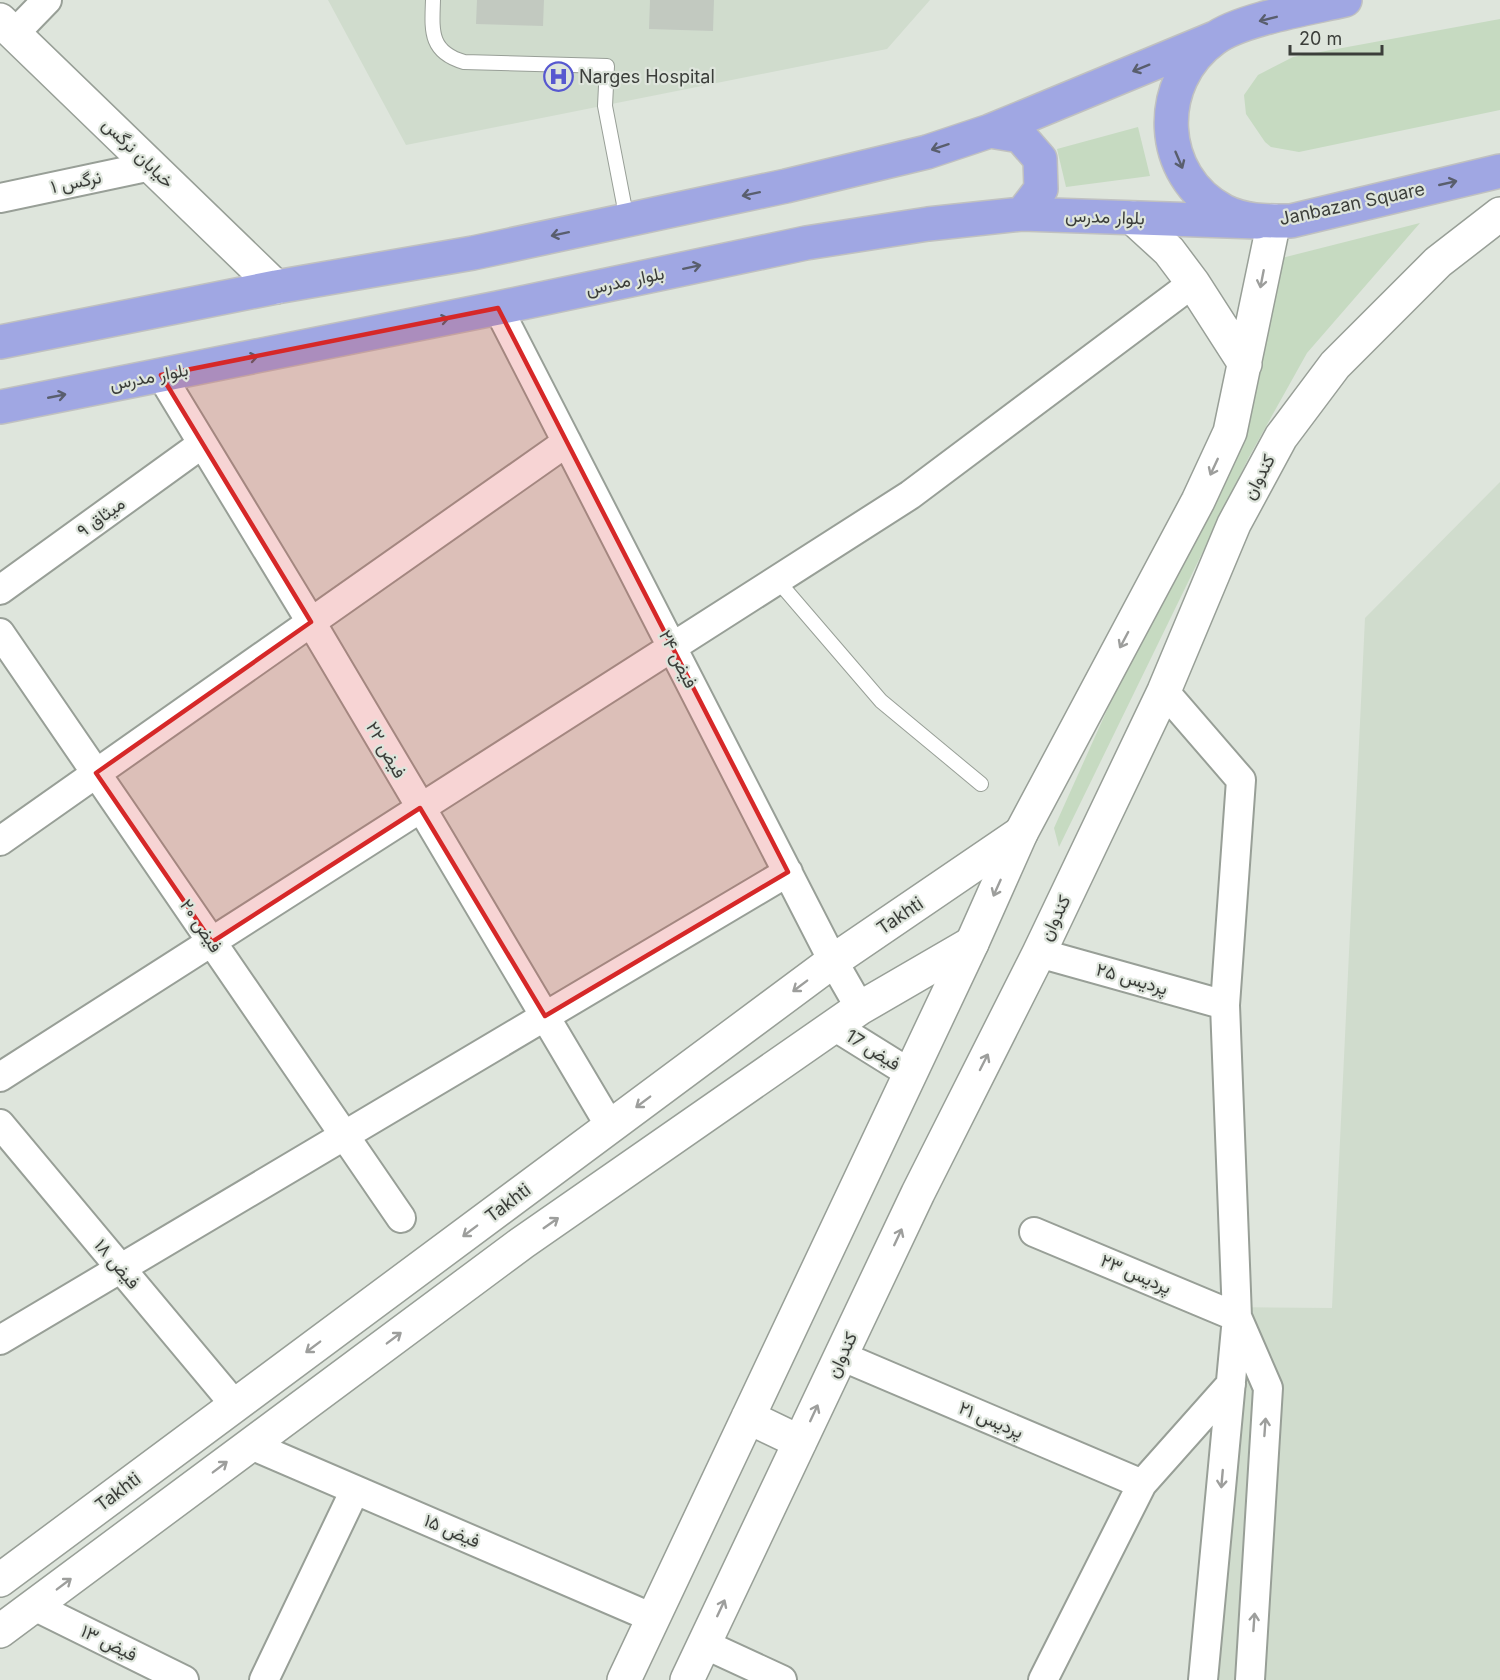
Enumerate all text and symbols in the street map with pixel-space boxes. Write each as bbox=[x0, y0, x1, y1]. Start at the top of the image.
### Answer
one-way arrow bbox=[1259, 13, 1278, 25]
scale bar bbox=[1290, 18, 1382, 56]
text: 20 m bbox=[1299, 28, 1342, 49]
hospital icon: Narges Hospital bbox=[542, 61, 574, 93]
one-way arrow bbox=[1132, 63, 1151, 74]
place label: Narges Hospital bbox=[579, 66, 715, 87]
street label: خیابان نرگس bbox=[98, 113, 178, 193]
one-way arrow bbox=[931, 142, 950, 153]
one-way arrow bbox=[1174, 150, 1185, 168]
street label: نرگس ۱ bbox=[49, 166, 103, 198]
one-way arrow bbox=[1439, 177, 1458, 189]
street label: Janbazan Square bbox=[1277, 178, 1427, 229]
one-way arrow bbox=[742, 189, 761, 200]
street label: بلوار مدرس bbox=[1065, 205, 1145, 229]
one-way arrow bbox=[551, 229, 570, 240]
one-way arrow bbox=[682, 261, 702, 272]
street label: بلوار مدرس bbox=[584, 262, 666, 300]
one-way arrow bbox=[1256, 268, 1267, 288]
one-way arrow bbox=[430, 314, 449, 325]
one-way arrow bbox=[238, 352, 258, 363]
street label: بلوار مدرس bbox=[108, 359, 190, 395]
one-way arrow bbox=[47, 390, 67, 401]
street label: کندوان bbox=[1238, 451, 1280, 503]
one-way arrow bbox=[1207, 457, 1219, 475]
street label: میثاق ۹ bbox=[73, 492, 129, 541]
street label: فیض ۲۴ bbox=[654, 626, 702, 692]
one-way arrow bbox=[1118, 631, 1130, 648]
street label: فیض ۲۲ bbox=[361, 718, 411, 782]
one-way arrow bbox=[991, 878, 1002, 896]
street label: کندوان bbox=[1035, 892, 1075, 944]
street label: Takhti bbox=[873, 893, 927, 939]
street label: فیض ۲۰ bbox=[175, 895, 227, 957]
street label: پردیس ۲۵ bbox=[1093, 958, 1170, 1001]
one-way arrow bbox=[792, 979, 808, 992]
street label: فیض 17 bbox=[842, 1025, 904, 1075]
one-way arrow bbox=[978, 1054, 990, 1071]
one-way arrow bbox=[636, 1096, 652, 1108]
street label: Takhti bbox=[481, 1179, 534, 1226]
one-way arrow bbox=[542, 1217, 559, 1229]
one-way arrow bbox=[462, 1224, 478, 1237]
one-way arrow bbox=[892, 1228, 904, 1246]
street label: فیض ۱۸ bbox=[90, 1235, 144, 1293]
street label: پردیس ۲۳ bbox=[1097, 1249, 1175, 1300]
street label: کندوان bbox=[822, 1329, 862, 1381]
one-way arrow bbox=[385, 1332, 401, 1345]
one-way arrow bbox=[306, 1341, 322, 1353]
street label: پردیس ۲۱ bbox=[955, 1397, 1027, 1444]
one-way arrow bbox=[808, 1404, 820, 1422]
one-way arrow bbox=[1260, 1417, 1271, 1437]
one-way arrow bbox=[212, 1461, 228, 1474]
street label: Takhti bbox=[91, 1468, 144, 1515]
one-way arrow bbox=[1216, 1469, 1227, 1489]
street label: فیض ۱۵ bbox=[421, 1509, 483, 1553]
one-way arrow bbox=[55, 1577, 71, 1590]
one-way arrow bbox=[716, 1600, 728, 1618]
one-way arrow bbox=[1248, 1612, 1259, 1632]
street label: فیض ۱۳ bbox=[77, 1620, 141, 1666]

